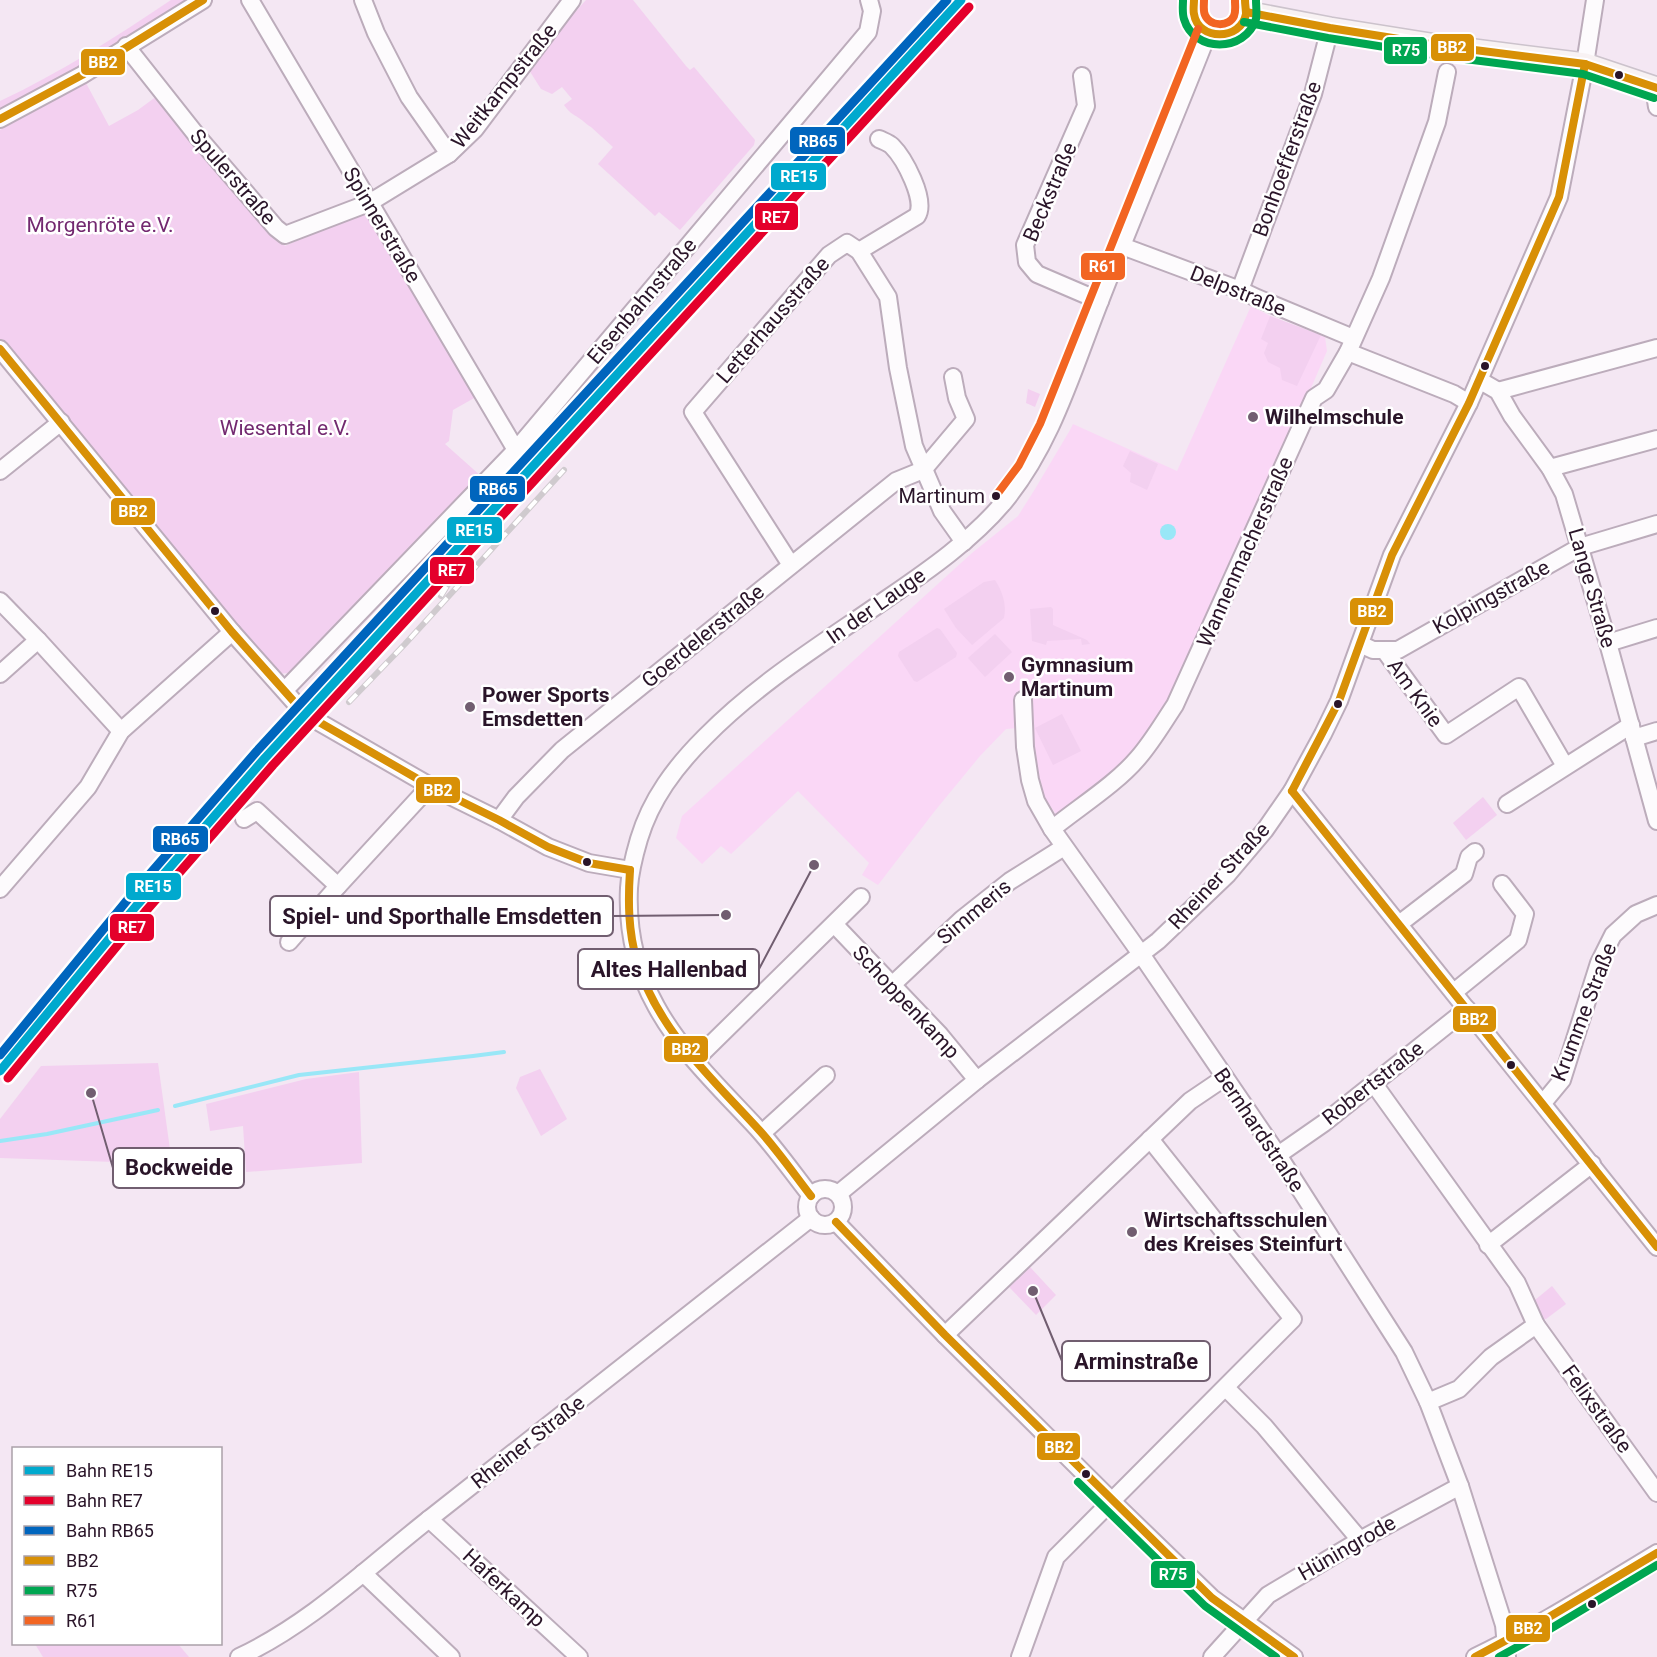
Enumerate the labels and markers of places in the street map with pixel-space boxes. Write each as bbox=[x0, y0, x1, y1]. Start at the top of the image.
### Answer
unlabelled marker bbox=[1613, 69, 1625, 81]
unlabelled marker bbox=[1479, 360, 1491, 372]
place label: Wilhelmschule bbox=[1265, 405, 1404, 429]
marker: Wilhelmschule bbox=[1246, 410, 1260, 424]
place label: Martinum bbox=[898, 484, 985, 508]
marker: Martinum bbox=[990, 490, 1002, 502]
unlabelled marker bbox=[209, 605, 221, 617]
place label: Gymnasium Martinum bbox=[1021, 653, 1133, 701]
marker: Gymnasium Martinum bbox=[1002, 670, 1016, 684]
place label: Power Sports Emsdetten bbox=[482, 683, 610, 731]
unlabelled marker bbox=[1332, 698, 1344, 710]
marker: Power Sports Emsdetten bbox=[463, 700, 477, 714]
unlabelled marker bbox=[581, 856, 593, 868]
callout: Spiel- und Sporthalle Emsdetten bbox=[270, 896, 613, 936]
callout: Altes Hallenbad bbox=[578, 949, 759, 989]
unlabelled marker bbox=[1505, 1059, 1517, 1071]
callout: Bockweide bbox=[113, 1148, 244, 1188]
place label: Wirtschaftsschulen des Kreises Steinfurt bbox=[1144, 1208, 1342, 1256]
marker: Wirtschaftsschulen des Kreises Steinfurt bbox=[1125, 1225, 1139, 1239]
callout: Arminstraße bbox=[1062, 1341, 1210, 1381]
unlabelled marker bbox=[1080, 1468, 1092, 1480]
unlabelled marker bbox=[1586, 1598, 1598, 1610]

